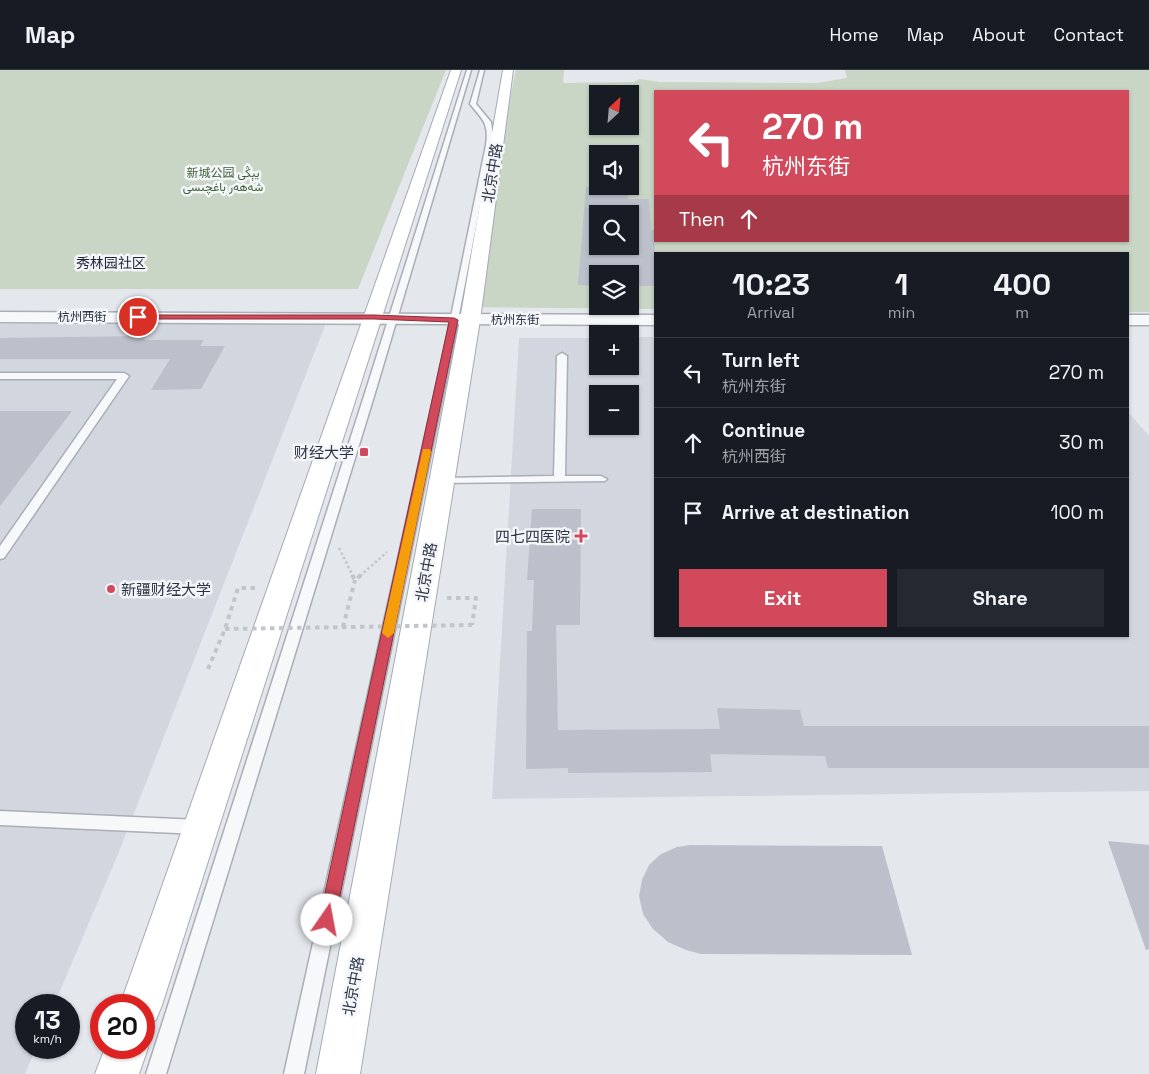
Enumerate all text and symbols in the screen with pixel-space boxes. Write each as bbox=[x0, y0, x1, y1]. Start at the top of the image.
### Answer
text: Map bbox=[25, 19, 75, 50]
text: Home bbox=[830, 23, 879, 46]
text: Map bbox=[907, 23, 944, 46]
text: About bbox=[972, 23, 1026, 46]
text: Contact bbox=[1054, 23, 1124, 46]
north arrow bbox=[589, 85, 639, 135]
map controls bbox=[589, 85, 639, 435]
text: 270 m bbox=[762, 105, 863, 149]
icon: left bbox=[679, 110, 744, 175]
street label: 北京中路 bbox=[478, 142, 506, 204]
button: sound bbox=[589, 145, 639, 195]
text: 杭州东街 bbox=[762, 152, 850, 180]
park label: 新城公园 يېڭى شەھەر باغچىسى bbox=[183, 165, 263, 195]
button: search bbox=[589, 205, 639, 255]
icon: ahead bbox=[735, 205, 763, 233]
text: Then bbox=[679, 207, 725, 232]
district label: 秀林园社区 bbox=[76, 254, 146, 272]
button: layers bbox=[589, 265, 639, 315]
text: 10:23 bbox=[732, 265, 810, 304]
text: 1 bbox=[895, 265, 908, 304]
text: 400 bbox=[993, 265, 1051, 304]
pin bbox=[117, 296, 159, 338]
text: Arrival bbox=[747, 302, 795, 323]
text: min bbox=[888, 302, 915, 323]
text: m bbox=[1015, 302, 1029, 323]
icon: arrive bbox=[124, 303, 152, 331]
street label: 杭州西街 bbox=[58, 309, 106, 325]
street label: 杭州东街 bbox=[491, 312, 539, 328]
button: + bbox=[589, 325, 639, 375]
text: Turn left bbox=[722, 348, 800, 373]
icon: left bbox=[679, 359, 707, 387]
text: 270 m bbox=[1049, 360, 1104, 385]
text: 杭州东街 bbox=[722, 376, 786, 397]
button: − bbox=[589, 385, 639, 435]
text: Continue bbox=[722, 418, 805, 443]
icon: ahead bbox=[679, 429, 707, 457]
text: 30 m bbox=[1059, 430, 1104, 455]
place label: 财经大学 bbox=[294, 443, 354, 462]
marker: 财经大学 bbox=[358, 446, 370, 458]
text: 杭州西街 bbox=[722, 446, 786, 467]
icon: arrive bbox=[679, 499, 707, 527]
text: Arrive at destination bbox=[722, 500, 910, 525]
text: 100 m bbox=[1050, 500, 1104, 525]
place label: 四七四医院 bbox=[495, 527, 570, 546]
marker: 四七四医院 bbox=[574, 529, 588, 543]
street label: 北京中路 bbox=[411, 541, 441, 603]
button: Exit bbox=[679, 569, 887, 627]
button: Share bbox=[897, 569, 1104, 627]
place label: 新疆财经大学 bbox=[121, 580, 211, 599]
marker: 新疆财经大学 bbox=[105, 583, 117, 595]
position arrow bbox=[300, 893, 352, 945]
street label: 北京中路 bbox=[338, 955, 368, 1017]
speed limit sign: 20 bbox=[90, 994, 155, 1059]
text: 13 bbox=[34, 1004, 61, 1036]
text: km/h bbox=[33, 1031, 62, 1047]

